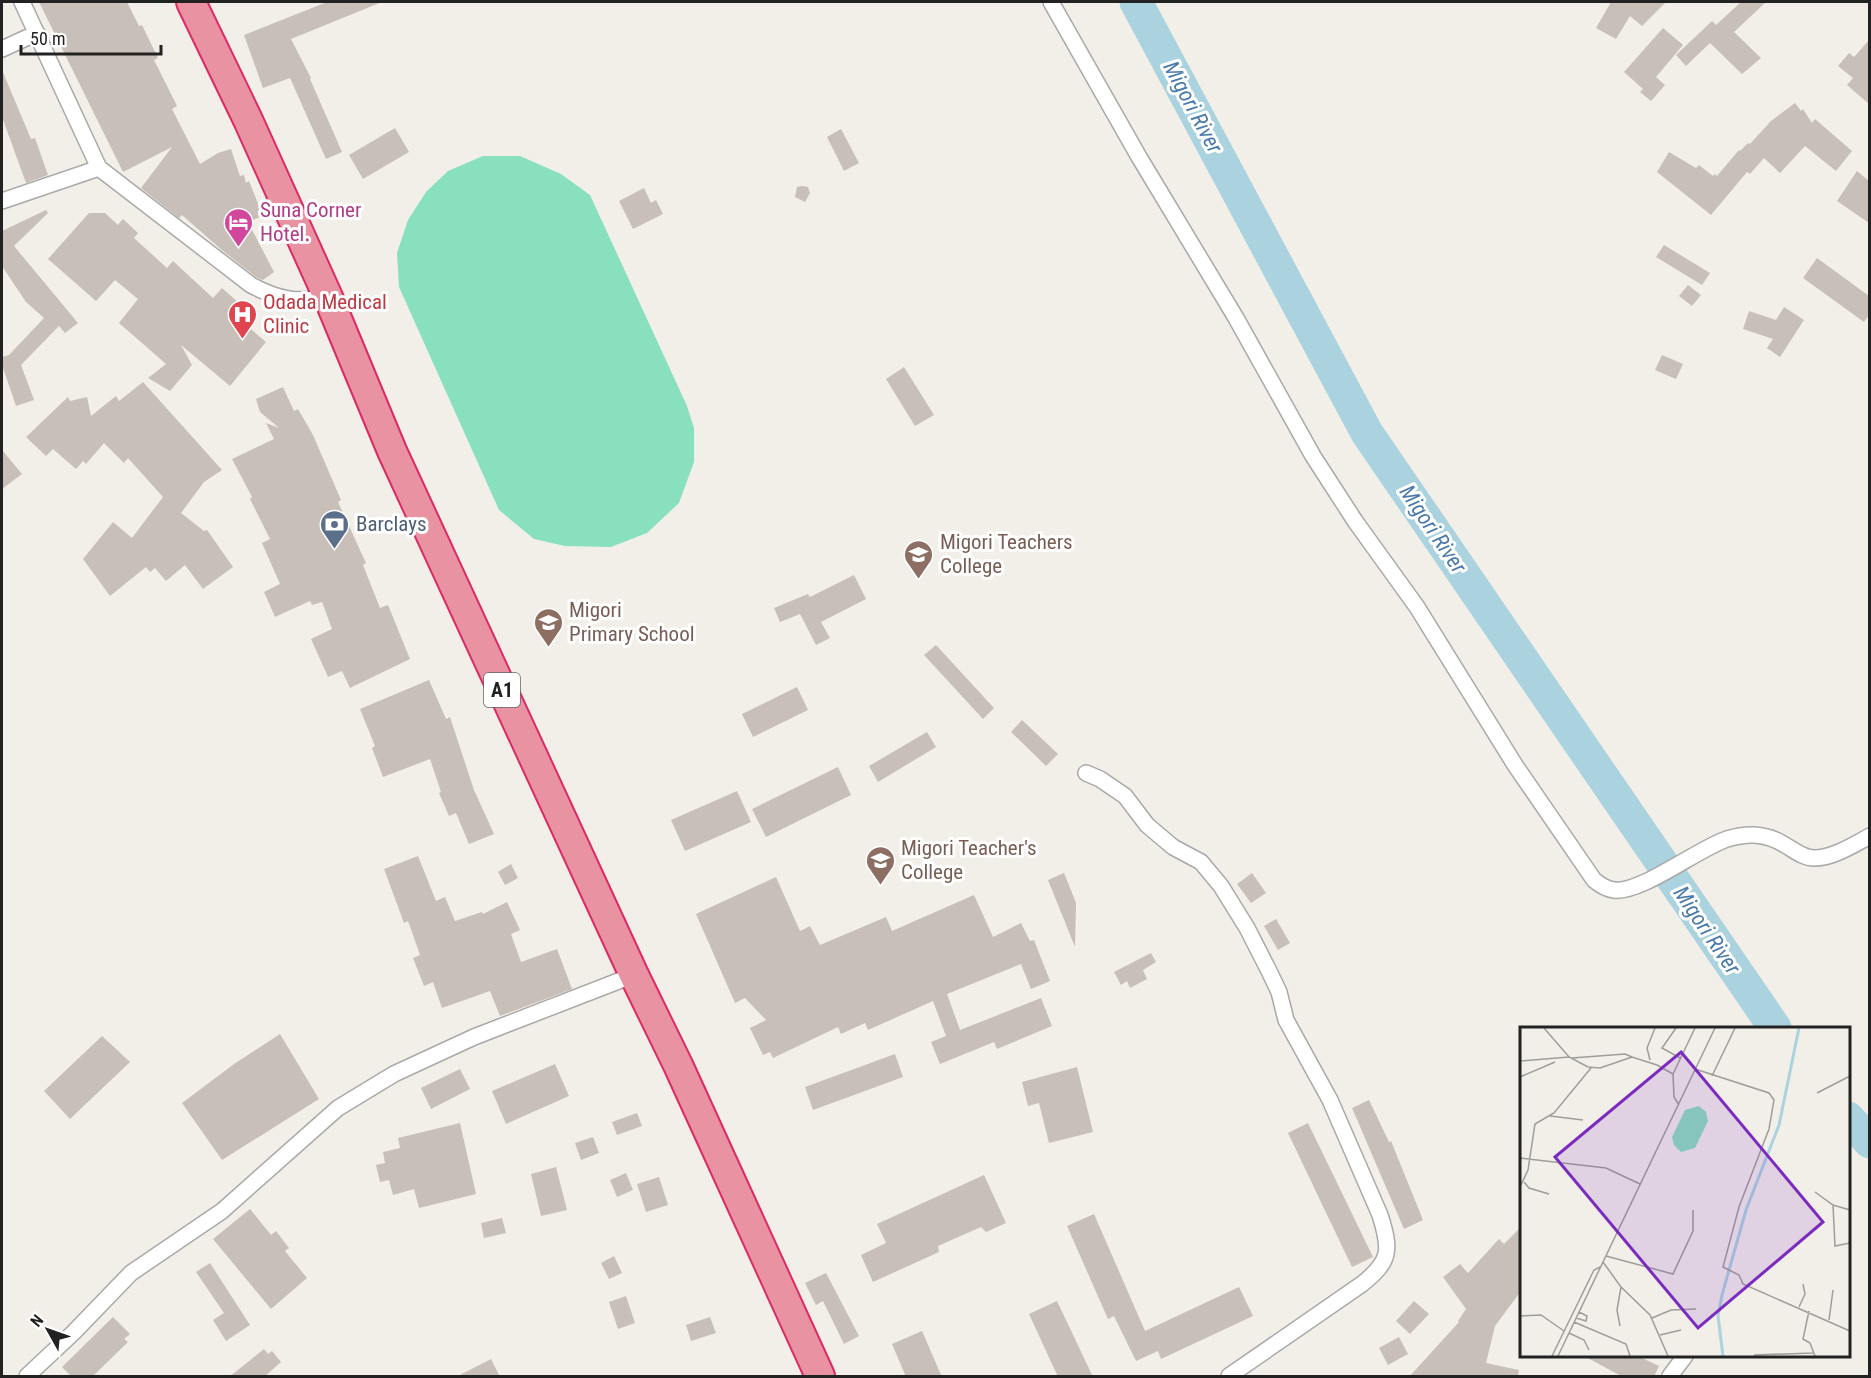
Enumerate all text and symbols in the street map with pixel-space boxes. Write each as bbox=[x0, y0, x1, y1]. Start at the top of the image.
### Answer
scale bar bbox=[21, 18, 160, 56]
text: 50 m bbox=[30, 28, 65, 49]
water label: Migori River bbox=[1158, 57, 1228, 158]
place label: Suna Corner Hotel. bbox=[260, 198, 361, 246]
hotel icon: Suna Corner Hotel. bbox=[223, 206, 255, 248]
place label: Odada Medical Clinic bbox=[263, 290, 387, 338]
hospital icon: Odada Medical Clinic bbox=[226, 298, 258, 340]
water label: Migori River bbox=[1395, 480, 1472, 578]
bank icon: Barclays bbox=[319, 508, 351, 550]
place label: Barclays bbox=[356, 512, 426, 536]
place label: Migori Teachers College bbox=[940, 530, 1073, 578]
school or university icon: Migori Teachers College bbox=[903, 538, 935, 580]
place label: Migori Primary School bbox=[569, 598, 695, 646]
school or university icon: Migori Primary School bbox=[532, 606, 564, 648]
road number: A1 bbox=[484, 673, 520, 707]
place label: Migori Teacher's College bbox=[901, 836, 1037, 884]
school or university icon: Migori Teacher's College bbox=[864, 844, 896, 886]
water label: Migori River bbox=[1669, 881, 1746, 979]
inset map bbox=[1520, 1027, 1850, 1357]
north arrow bbox=[18, 1300, 78, 1360]
text: N bbox=[26, 1311, 47, 1331]

